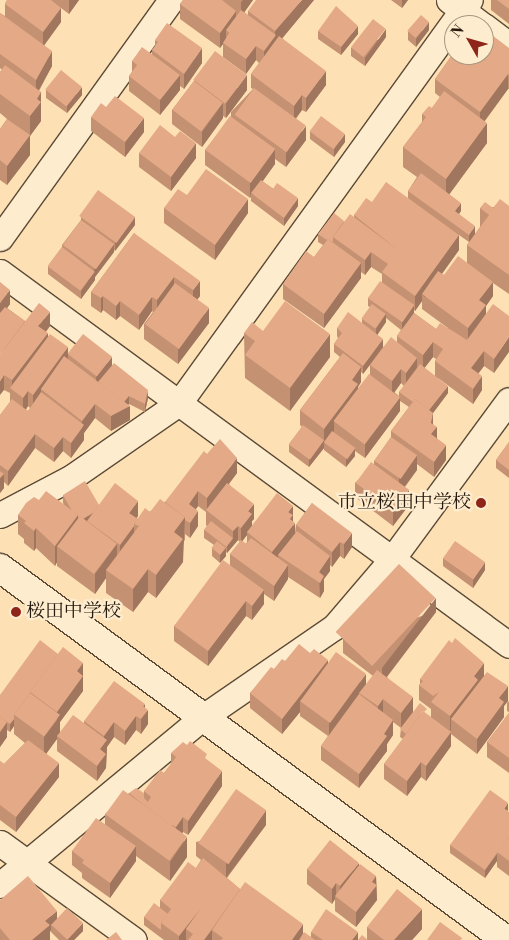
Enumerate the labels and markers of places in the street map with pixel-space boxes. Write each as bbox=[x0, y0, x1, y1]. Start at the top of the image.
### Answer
place label: 市立桜田中学校 bbox=[338, 492, 471, 514]
marker: 市立桜田中学校 bbox=[475, 497, 487, 509]
place label: 桜田中学校 bbox=[26, 601, 121, 623]
marker: 桜田中学校 bbox=[10, 606, 22, 618]

